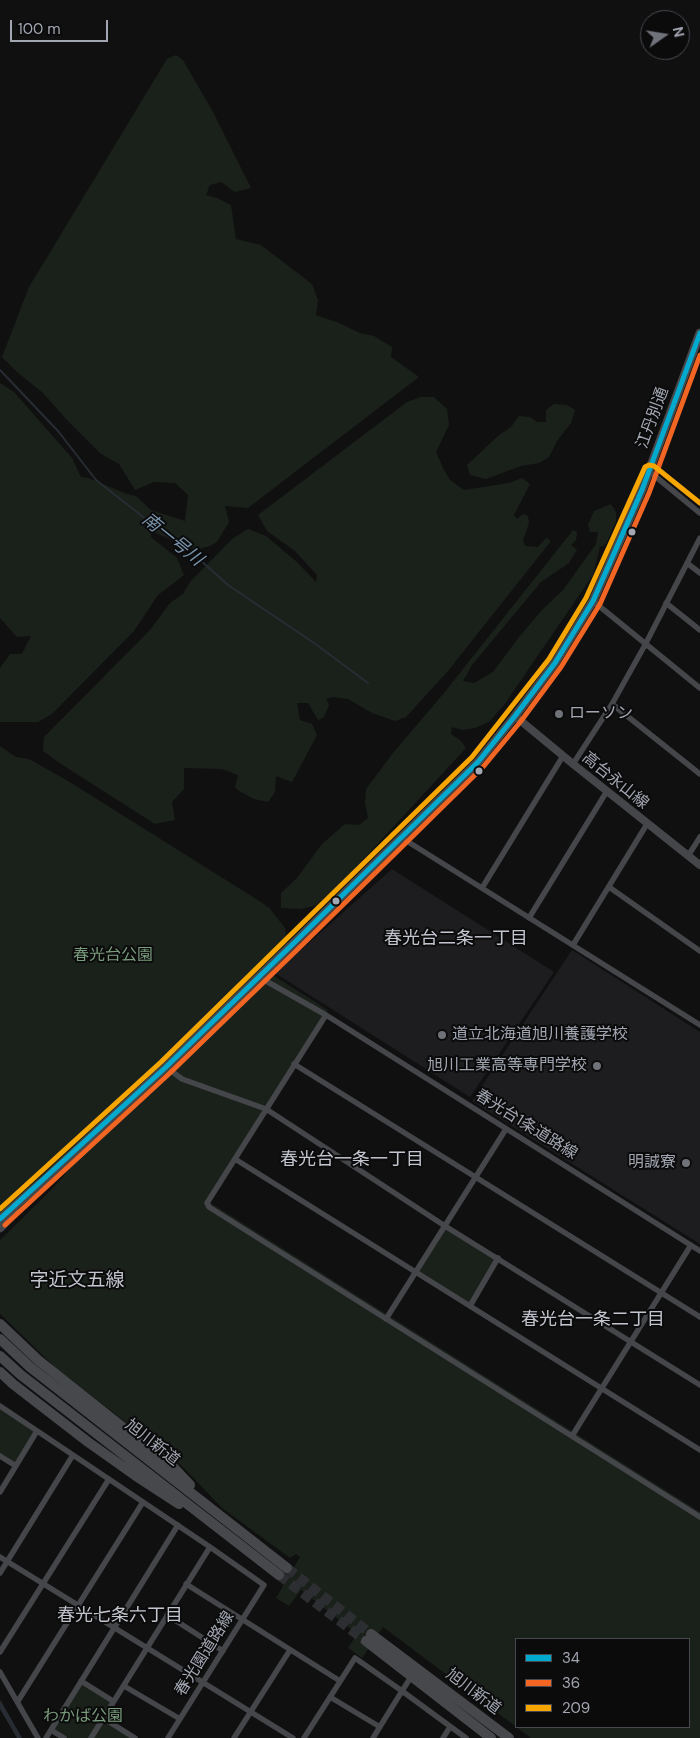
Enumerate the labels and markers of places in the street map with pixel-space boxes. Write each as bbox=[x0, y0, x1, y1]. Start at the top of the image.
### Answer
unlabelled marker bbox=[627, 527, 637, 537]
place label: ローソン bbox=[569, 704, 633, 724]
marker: ローソン bbox=[553, 708, 565, 720]
unlabelled marker bbox=[474, 766, 484, 776]
unlabelled marker bbox=[331, 896, 341, 906]
place label: 道立北海道旭川養護学校 bbox=[452, 1025, 628, 1045]
marker: 道立北海道旭川養護学校 bbox=[436, 1029, 448, 1041]
place label: 旭川工業高等専門学校 bbox=[427, 1056, 587, 1076]
marker: 旭川工業高等専門学校 bbox=[591, 1060, 603, 1072]
place label: 明誠寮 bbox=[628, 1153, 676, 1173]
marker: 明誠寮 bbox=[680, 1157, 692, 1169]

